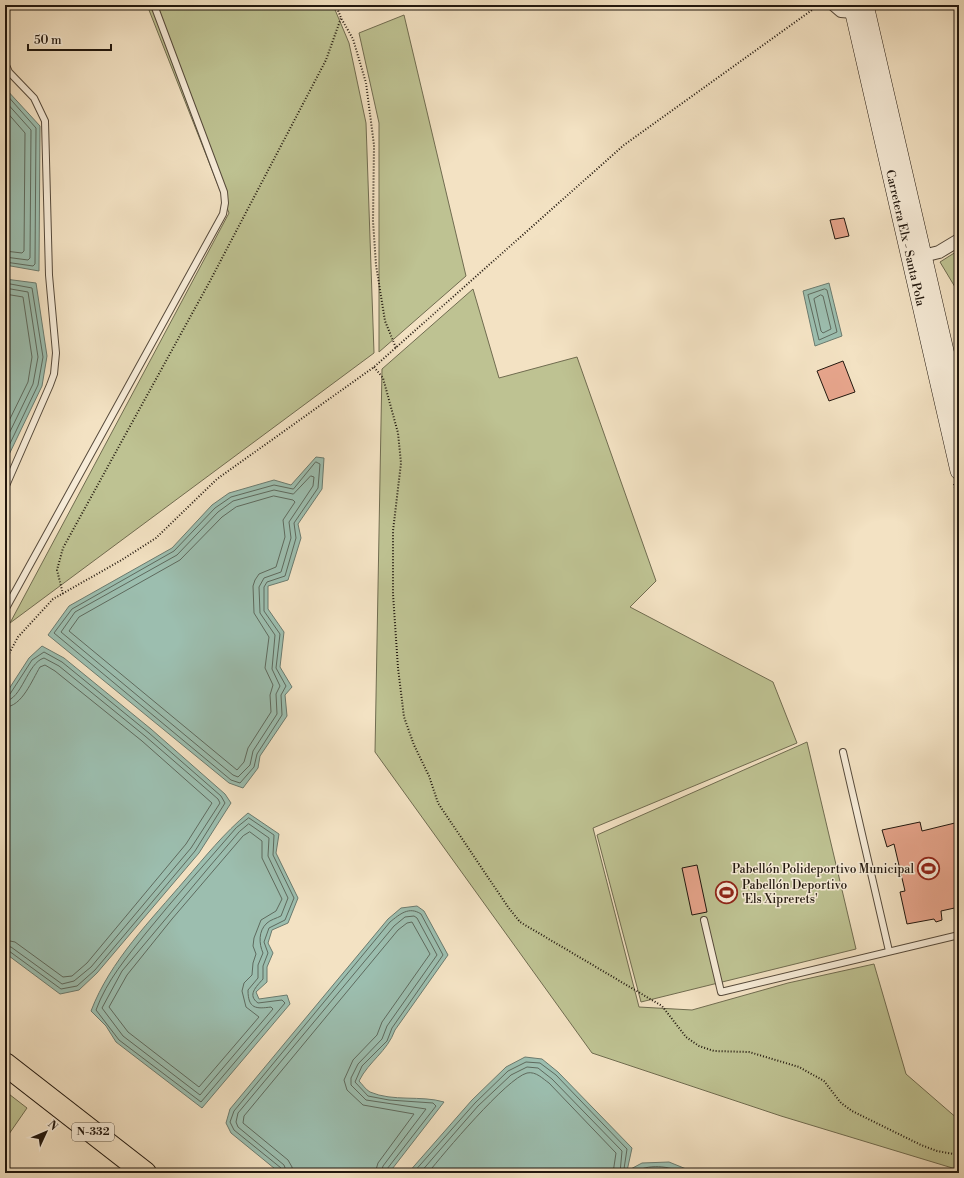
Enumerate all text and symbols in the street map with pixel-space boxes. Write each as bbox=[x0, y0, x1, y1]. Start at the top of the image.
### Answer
scale bar bbox=[28, 26, 111, 52]
text: 50 m bbox=[34, 33, 62, 48]
street label: Carretera Elx - Santa Pola bbox=[883, 168, 929, 308]
sports icon: Pabellón Polideportivo Municipal bbox=[916, 856, 942, 882]
place label: Pabellón Polideportivo Municipal bbox=[732, 862, 914, 877]
place label: Pabellón Deportivo 'Els Xiprerets' bbox=[742, 878, 848, 907]
sports icon: Pabellón Deportivo 'Els Xiprerets' bbox=[714, 879, 740, 905]
north arrow bbox=[26, 1112, 66, 1152]
text: N bbox=[44, 1118, 61, 1134]
road number: N-332 bbox=[72, 1123, 114, 1141]

